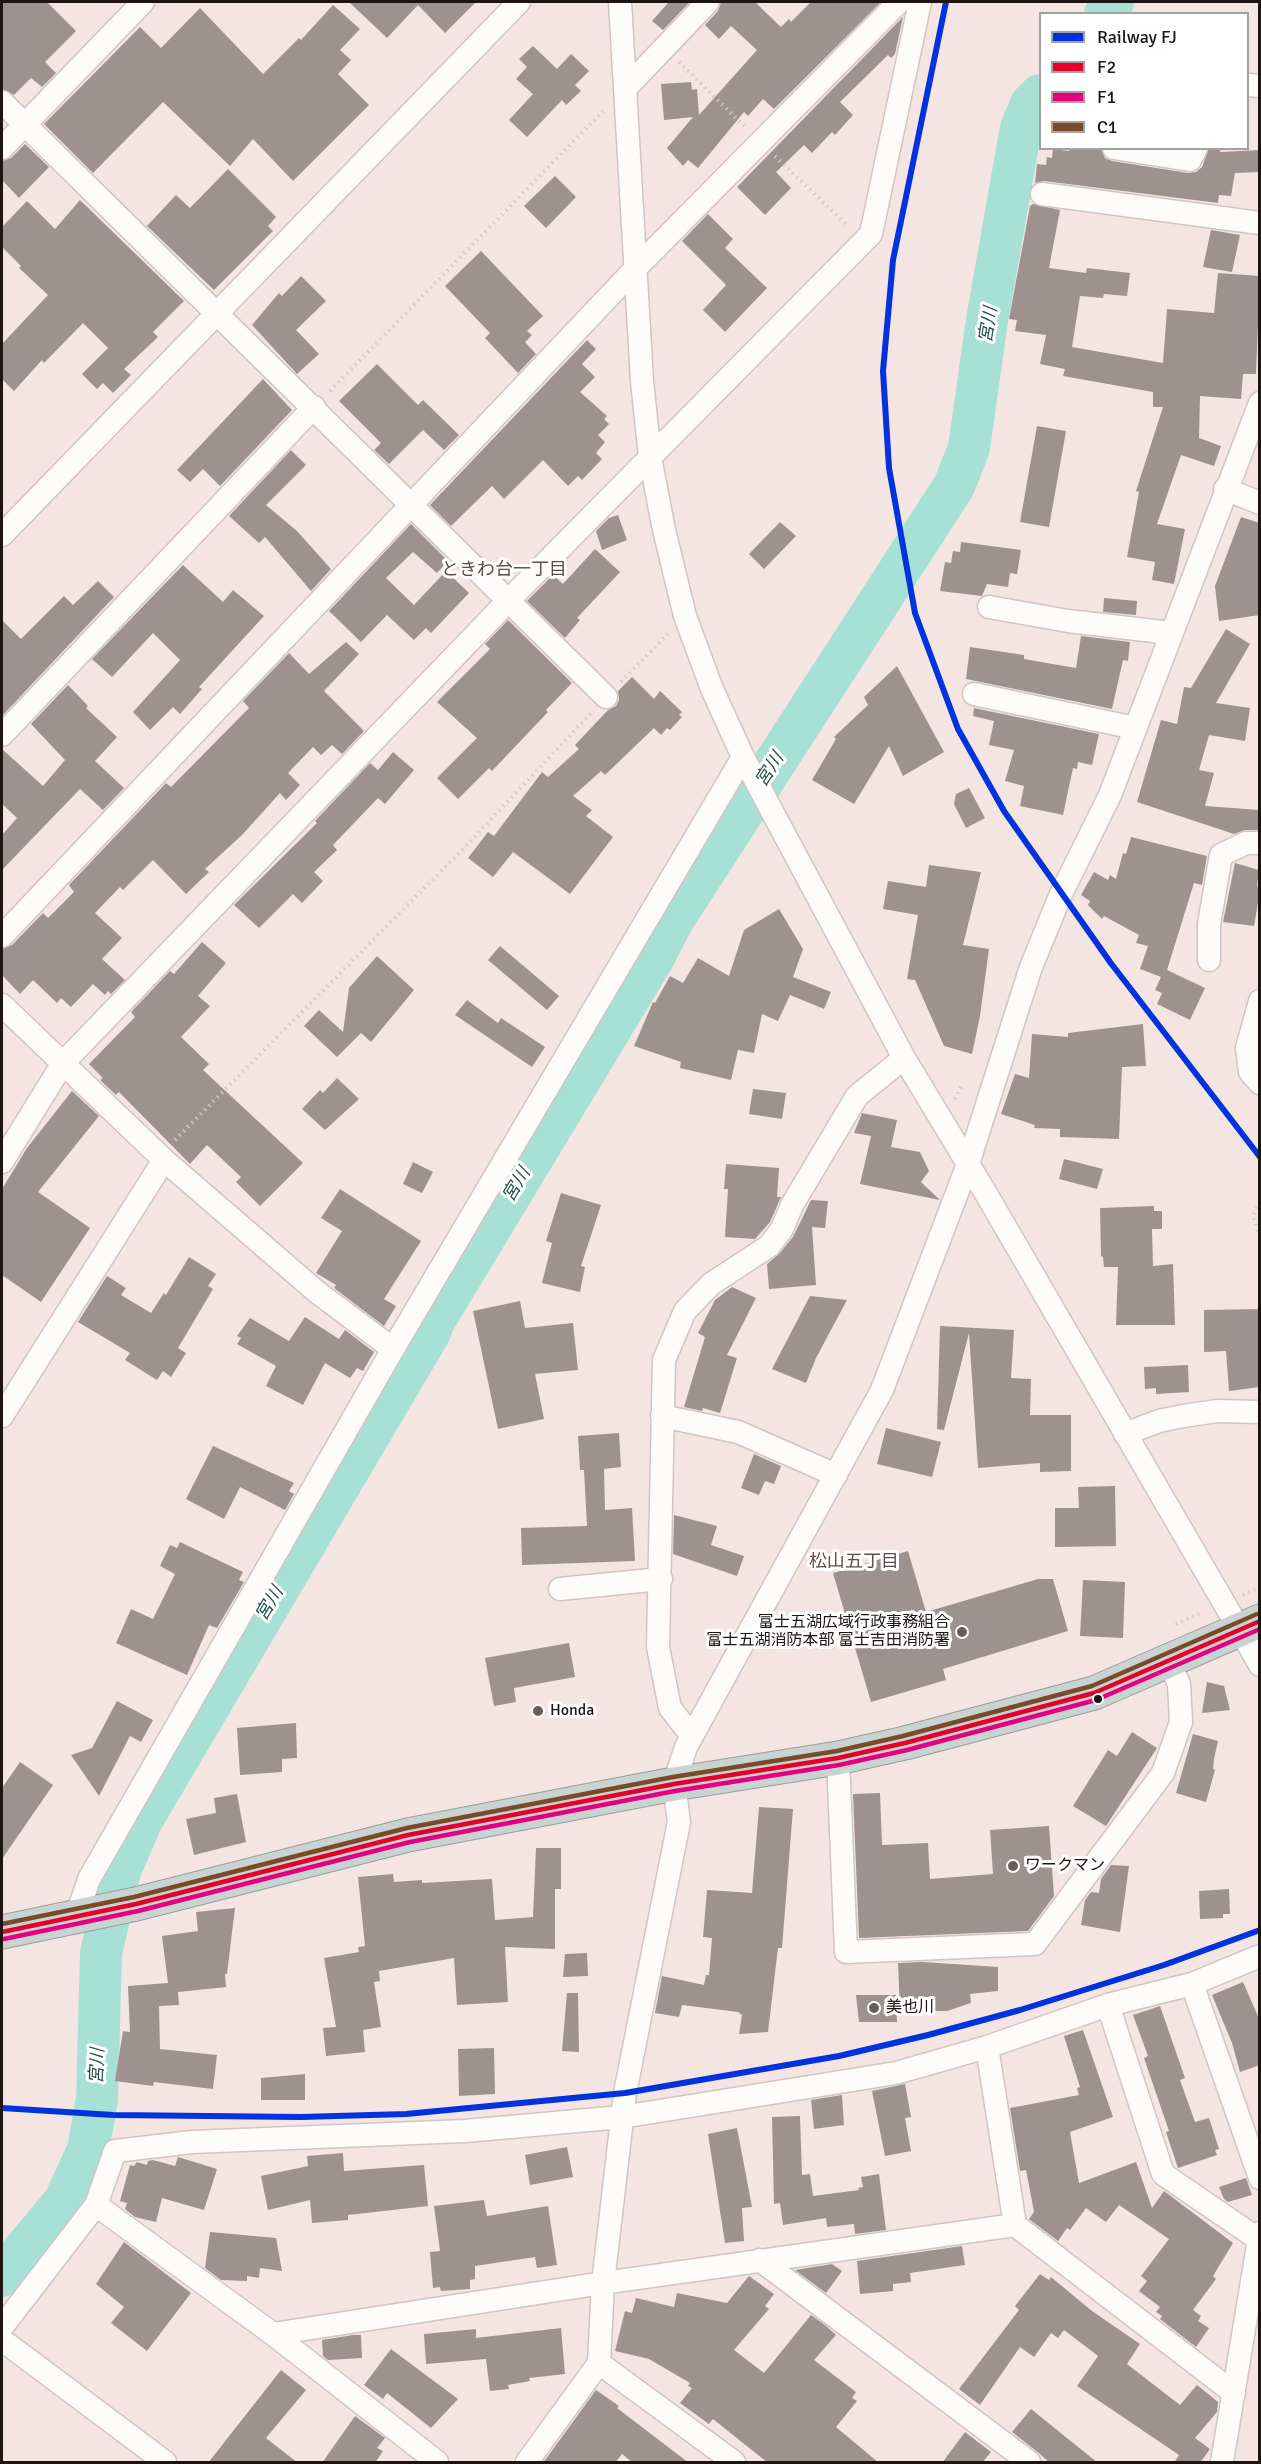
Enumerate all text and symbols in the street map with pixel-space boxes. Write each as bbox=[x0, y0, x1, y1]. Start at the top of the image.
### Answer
legend bbox=[1039, 12, 1249, 150]
text: Railway FJ bbox=[1097, 26, 1177, 48]
text: F2 bbox=[1097, 56, 1116, 78]
text: F1 bbox=[1097, 86, 1116, 108]
text: C1 bbox=[1097, 116, 1118, 138]
water label: 宮川 bbox=[976, 306, 1002, 344]
district label: ときわ台一丁目 bbox=[441, 559, 567, 581]
water label: 宮川 bbox=[751, 749, 789, 791]
water label: 宮川 bbox=[498, 1164, 536, 1206]
district label: 松山五丁目 bbox=[809, 1551, 899, 1573]
water label: 宮川 bbox=[251, 1583, 289, 1625]
place label: 富士五湖広域行政事務組合 富士五湖消防本部 富士吉田消防署 bbox=[706, 1613, 950, 1651]
marker: 富士五湖広域行政事務組合 富士五湖消防本部 富士吉田消防署 bbox=[955, 1625, 969, 1639]
unlabelled marker bbox=[1092, 1693, 1104, 1705]
place label: Honda bbox=[550, 1701, 594, 1721]
marker: Honda bbox=[531, 1704, 545, 1718]
place label: ワークマン bbox=[1025, 1856, 1105, 1876]
marker: ワークマン bbox=[1006, 1859, 1020, 1873]
place label: 美也川 bbox=[886, 1998, 934, 2018]
marker: 美也川 bbox=[867, 2001, 881, 2015]
water label: 宮川 bbox=[87, 2048, 109, 2084]

